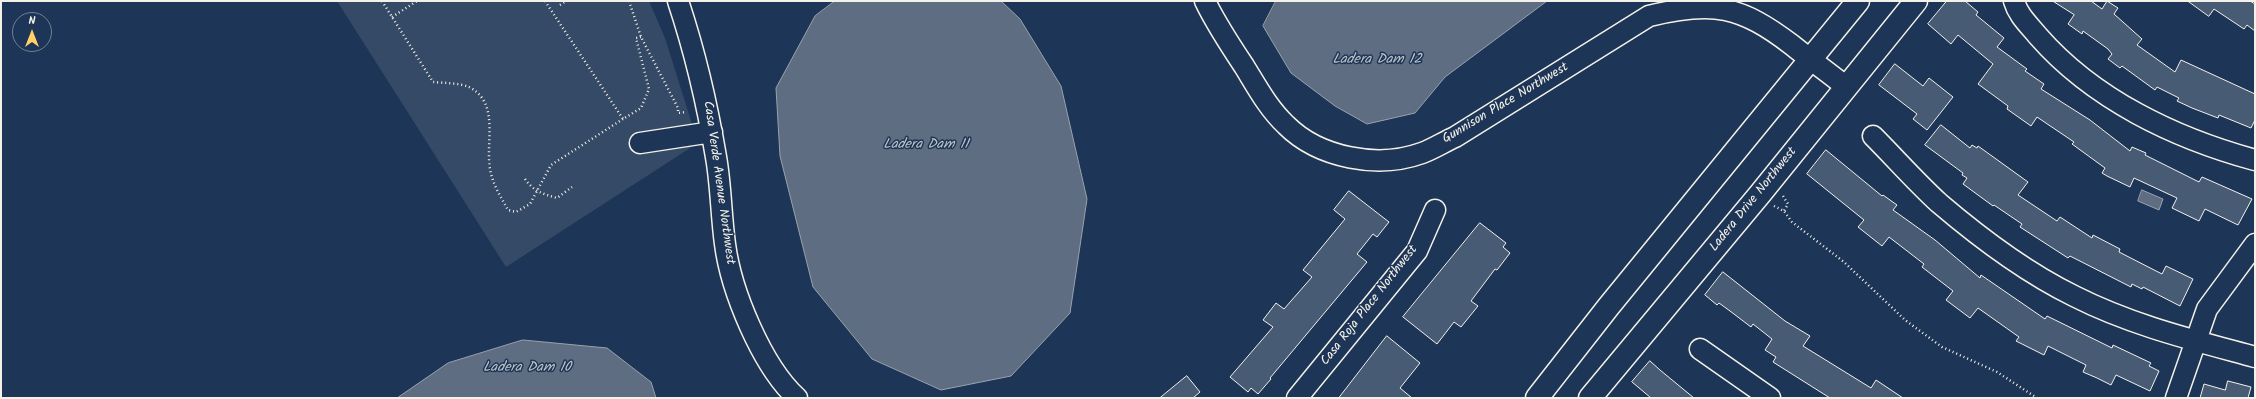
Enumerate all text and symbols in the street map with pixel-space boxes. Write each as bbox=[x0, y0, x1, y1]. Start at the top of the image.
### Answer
north arrow bbox=[12, 12, 52, 52]
text: N bbox=[29, 12, 35, 30]
water label: Ladera Dam 12 bbox=[1332, 53, 1422, 69]
street label: Gunnison Place Northwest bbox=[1440, 60, 1572, 148]
street label: Casa Verde Avenue Northwest bbox=[699, 100, 737, 266]
water label: Ladera Dam 11 bbox=[883, 138, 969, 154]
street label: Ladera Drive Northwest bbox=[1707, 145, 1801, 255]
street label: Casa Roja Place Northwest bbox=[1318, 243, 1422, 369]
water label: Ladera Dam 10 bbox=[483, 361, 571, 377]

